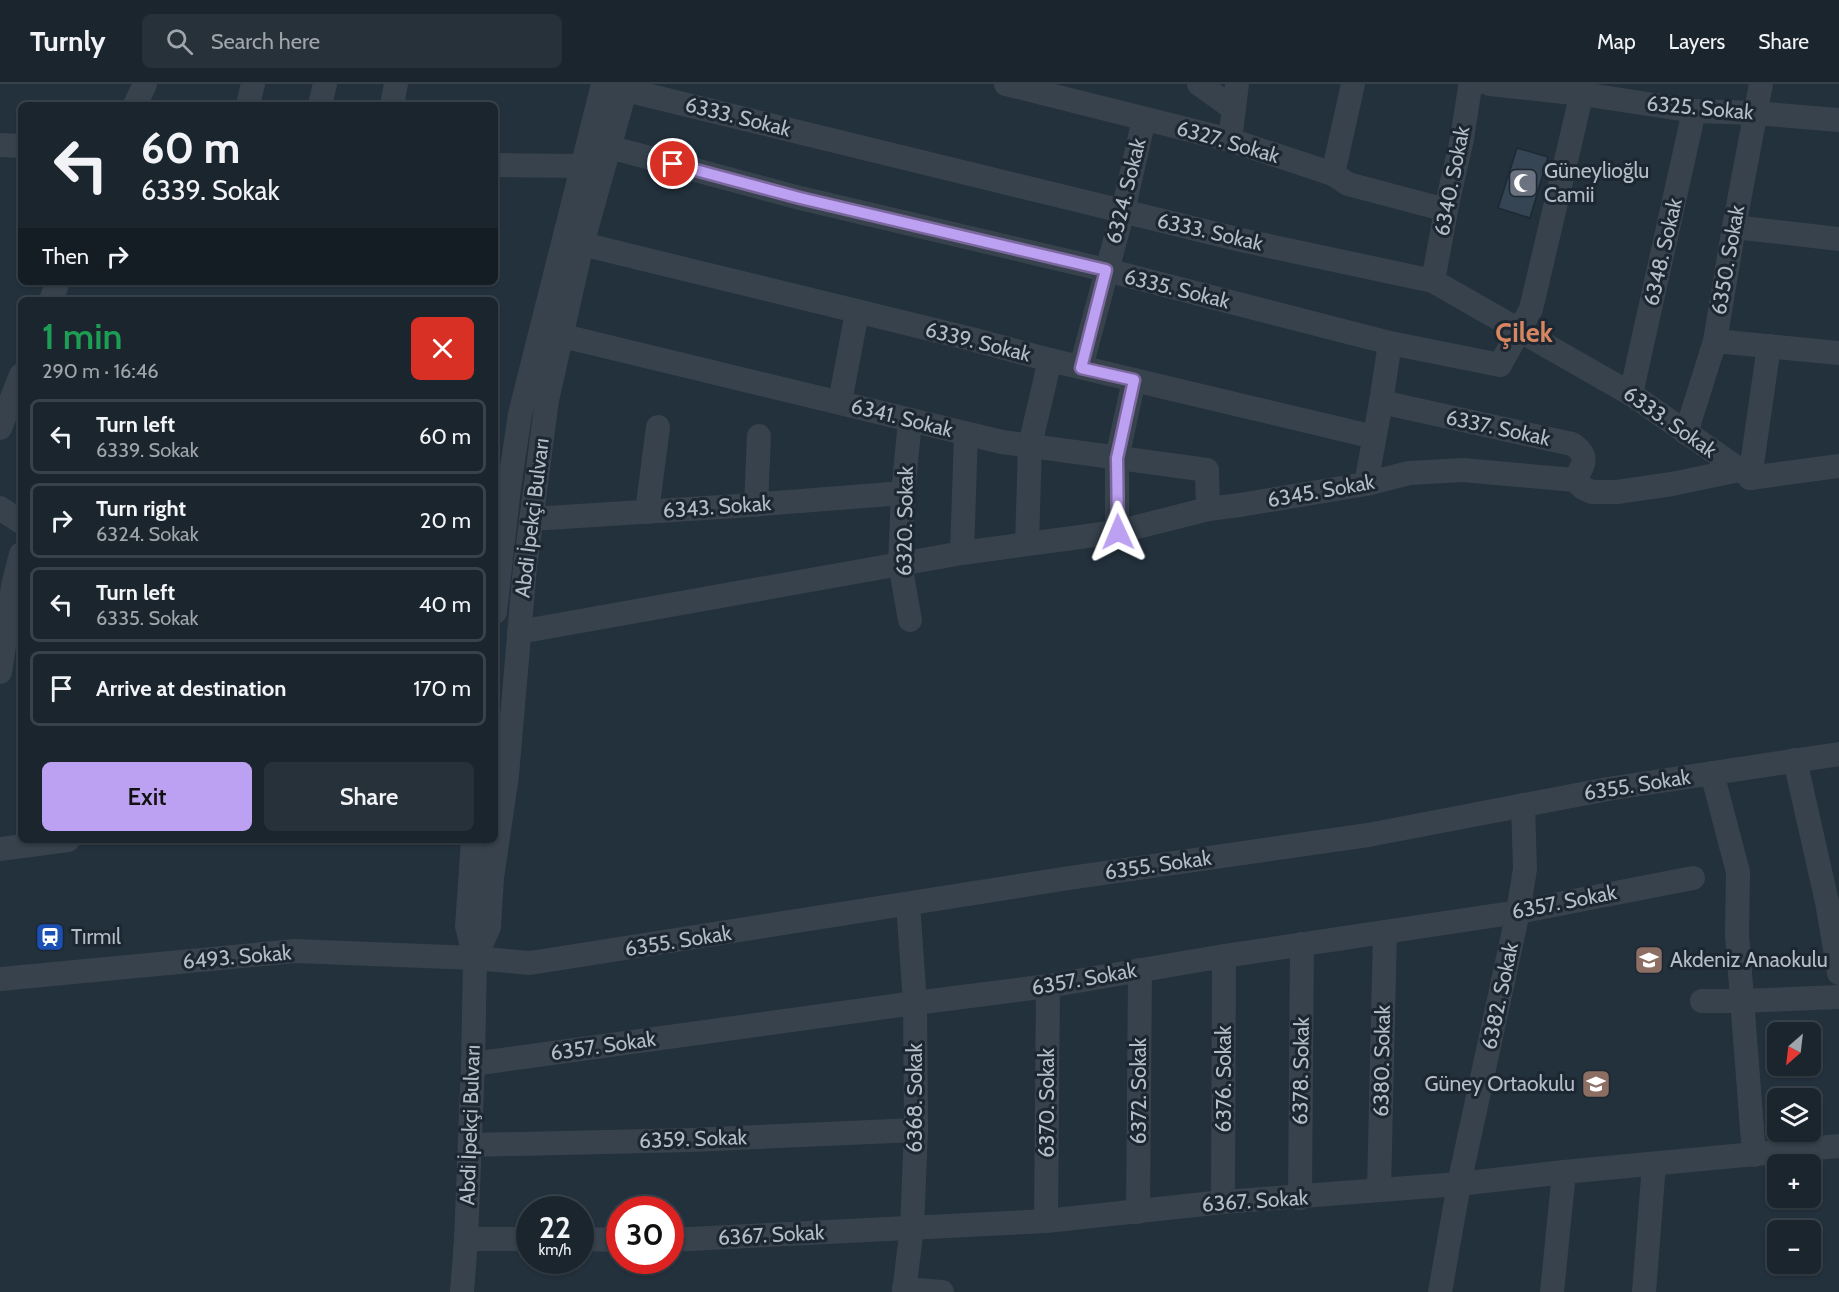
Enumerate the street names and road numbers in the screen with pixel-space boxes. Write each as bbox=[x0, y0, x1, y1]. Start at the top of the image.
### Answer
street label: 6325. Sokak bbox=[1645, 90, 1755, 125]
street label: 6333. Sokak bbox=[683, 91, 794, 142]
street label: 6327. Sokak bbox=[1174, 115, 1283, 168]
street label: 6340. Sokak bbox=[1429, 123, 1475, 238]
street label: 6324. Sokak bbox=[1100, 135, 1151, 246]
street label: 6348. Sokak bbox=[1638, 195, 1687, 308]
street label: 6350. Sokak bbox=[1706, 203, 1750, 317]
street label: 6333. Sokak bbox=[1155, 207, 1266, 256]
street label: 6335. Sokak bbox=[1122, 263, 1233, 314]
street label: 6339. Sokak bbox=[923, 316, 1034, 367]
street label: 6333. Sokak bbox=[1619, 380, 1722, 463]
street label: 6341. Sokak bbox=[849, 393, 956, 442]
street label: 6337. Sokak bbox=[1444, 404, 1553, 451]
street label: Abdi İpekçi Bulvarı bbox=[509, 437, 554, 599]
street label: 6320. Sokak bbox=[891, 465, 918, 576]
street label: 6345. Sokak bbox=[1265, 469, 1377, 512]
street label: 6343. Sokak bbox=[662, 490, 773, 523]
street label: 6355. Sokak bbox=[1582, 764, 1693, 805]
street label: 6355. Sokak bbox=[1103, 845, 1214, 884]
street label: 6357. Sokak bbox=[1509, 879, 1619, 924]
street label: 6355. Sokak bbox=[623, 920, 734, 961]
street label: 6493. Sokak bbox=[182, 939, 293, 974]
street label: 6382. Sokak bbox=[1476, 940, 1523, 1052]
street label: 6357. Sokak bbox=[1030, 957, 1139, 1000]
street label: 6380. Sokak bbox=[1368, 1004, 1395, 1117]
street label: 6378. Sokak bbox=[1287, 1016, 1314, 1125]
street label: 6376. Sokak bbox=[1211, 1025, 1236, 1132]
street label: 6357. Sokak bbox=[549, 1026, 658, 1065]
street label: 6372. Sokak bbox=[1126, 1037, 1151, 1144]
street label: 6368. Sokak bbox=[902, 1043, 927, 1153]
street label: Abdi İpekçi Bulvarı bbox=[454, 1044, 485, 1206]
street label: 6370. Sokak bbox=[1034, 1048, 1059, 1158]
street label: 6359. Sokak bbox=[639, 1124, 748, 1153]
street label: 6367. Sokak bbox=[1201, 1184, 1310, 1217]
street label: 6367. Sokak bbox=[717, 1219, 825, 1250]

